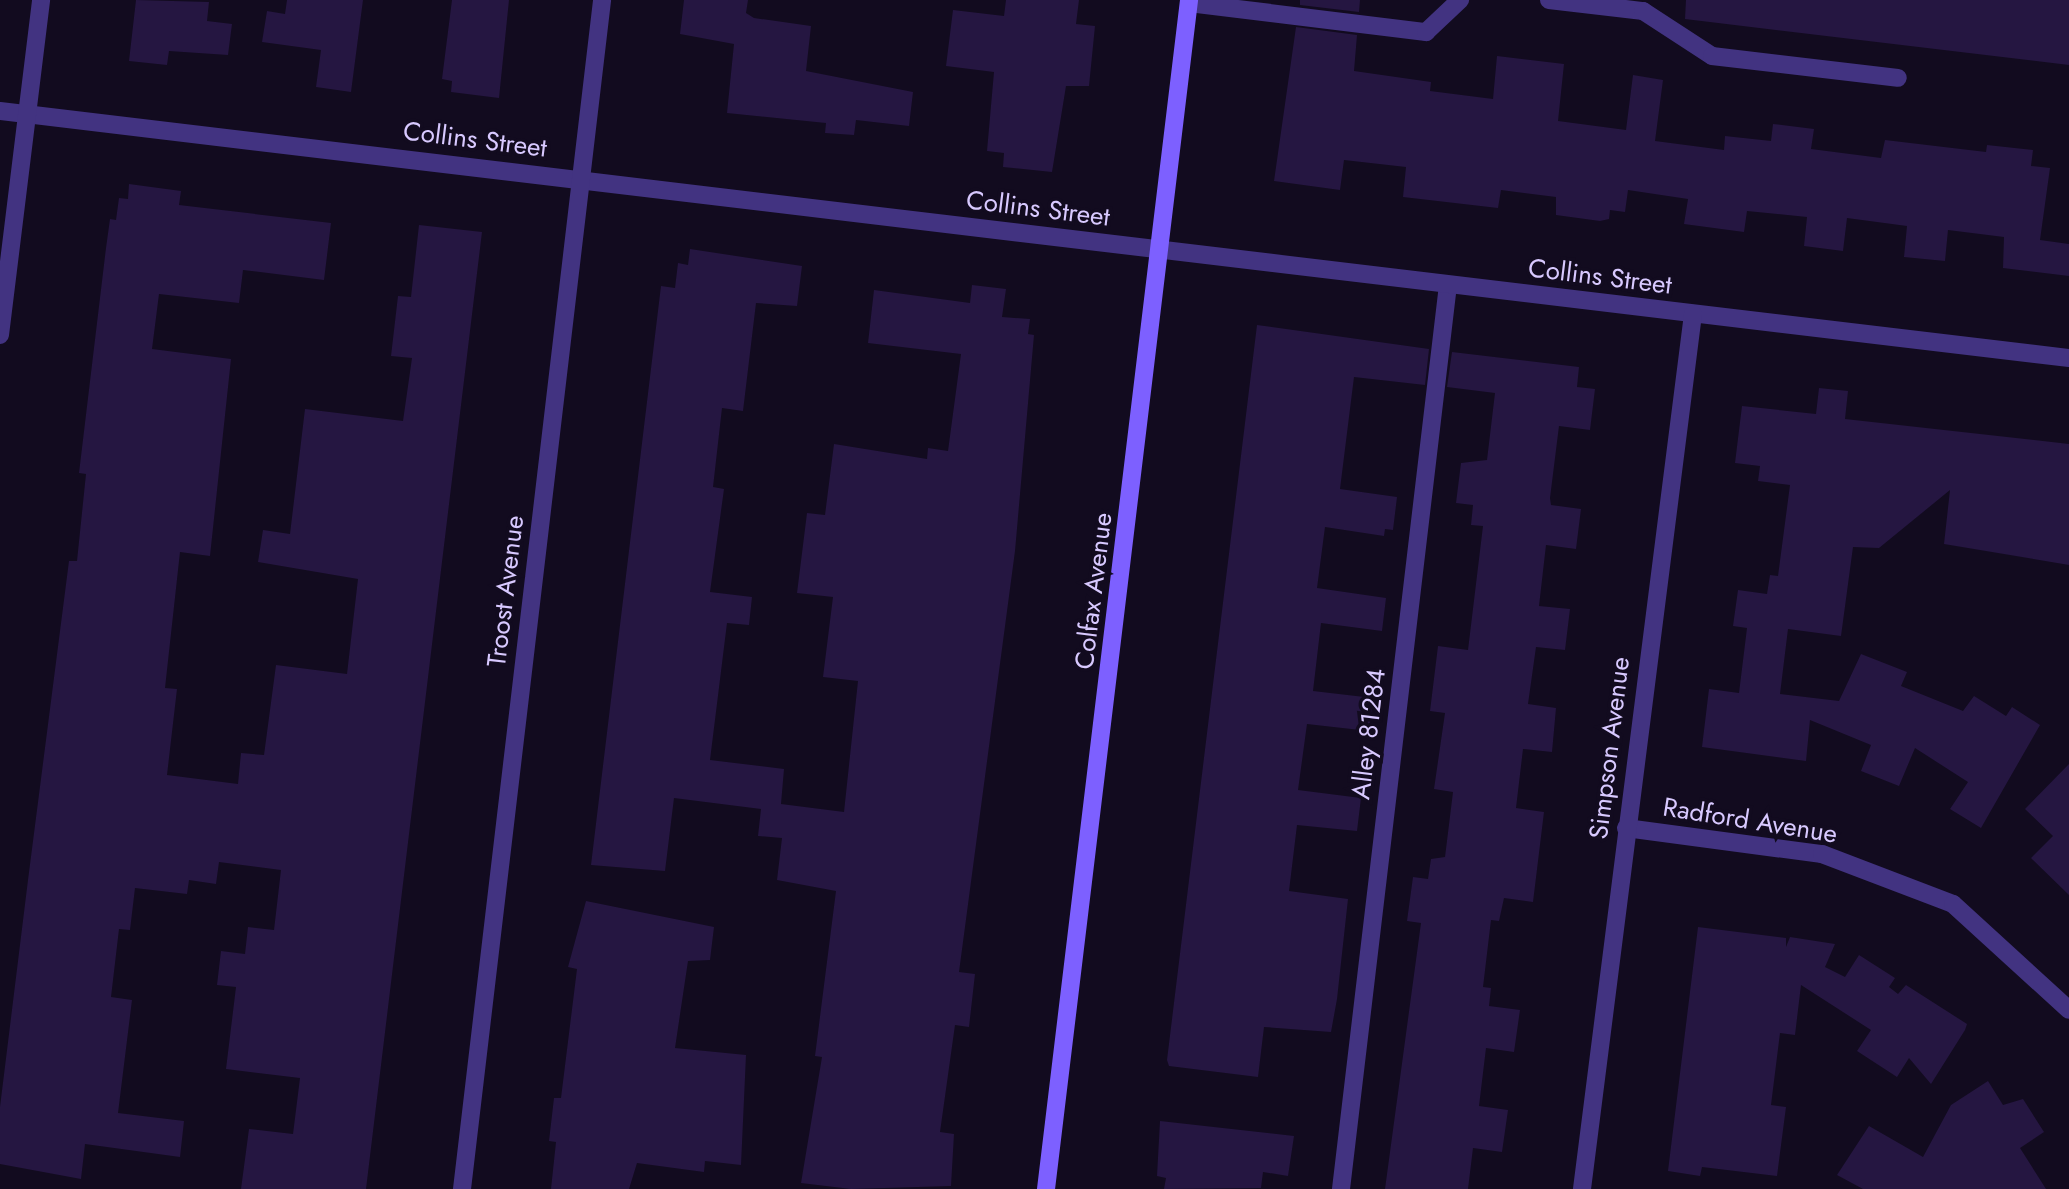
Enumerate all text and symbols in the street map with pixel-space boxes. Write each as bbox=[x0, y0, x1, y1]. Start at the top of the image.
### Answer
street label: Collins Street bbox=[401, 116, 549, 164]
street label: Collins Street bbox=[964, 185, 1112, 233]
street label: Collins Street bbox=[1526, 253, 1674, 301]
street label: Colfax Avenue bbox=[1069, 511, 1119, 671]
street label: Troost Avenue bbox=[481, 513, 531, 669]
street label: Simpson Avenue bbox=[1583, 655, 1637, 841]
street label: Alley 81284 bbox=[1346, 667, 1392, 801]
street label: Radford Avenue bbox=[1661, 792, 1839, 850]

